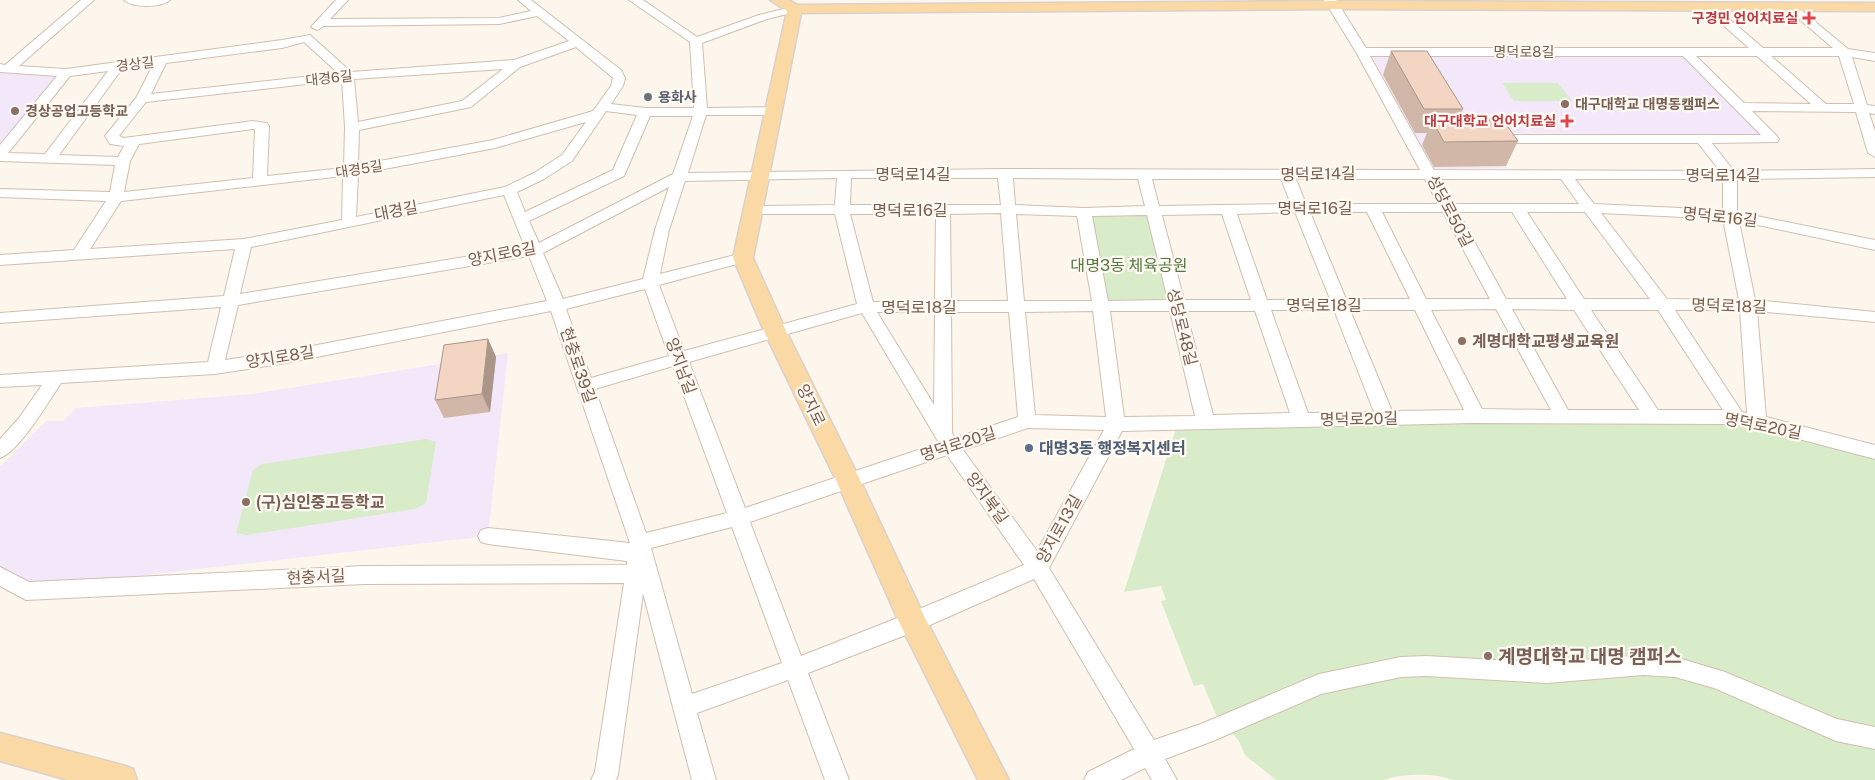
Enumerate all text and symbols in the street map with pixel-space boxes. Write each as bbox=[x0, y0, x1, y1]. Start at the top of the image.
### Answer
place label: 구경민 언어치료실 bbox=[1692, 10, 1798, 26]
marker: 구경민 언어치료실 bbox=[1802, 11, 1816, 25]
street label: 명덕로8길 bbox=[1494, 44, 1554, 60]
street label: 경상길 bbox=[115, 54, 155, 74]
street label: 대경6길 bbox=[305, 68, 353, 88]
place label: 용화사 bbox=[658, 89, 697, 105]
marker: 용화사 bbox=[642, 91, 654, 103]
place label: 대구대학교 대명동캠퍼스 bbox=[1575, 96, 1720, 112]
marker: 대구대학교 대명동캠퍼스 bbox=[1559, 98, 1571, 110]
place label: 경상공업고등학교 bbox=[25, 103, 128, 119]
marker: 경상공업고등학교 bbox=[9, 105, 21, 117]
place label: 대구대학교 언어치료실 bbox=[1424, 113, 1556, 129]
marker: 대구대학교 언어치료실 bbox=[1560, 114, 1574, 128]
street label: 대경5길 bbox=[334, 157, 384, 181]
street label: 명덕로14길 bbox=[1280, 164, 1356, 184]
street label: 명덕로14길 bbox=[875, 165, 951, 184]
street label: 명덕로14길 bbox=[1685, 166, 1761, 185]
street label: 성당로50길 bbox=[1423, 172, 1477, 250]
street label: 대경길 bbox=[373, 197, 419, 225]
street label: 명덕로16길 bbox=[1277, 199, 1353, 218]
street label: 명덕로16길 bbox=[872, 201, 948, 220]
street label: 명덕로16길 bbox=[1682, 204, 1758, 230]
street label: 양지로6길 bbox=[466, 238, 538, 270]
park label: 대명3동 체육공원 bbox=[1070, 256, 1188, 275]
street label: 성당로48길 bbox=[1163, 286, 1201, 368]
street label: 명덕로18길 bbox=[1691, 295, 1767, 317]
street label: 명덕로18길 bbox=[1286, 296, 1362, 315]
street label: 명덕로18길 bbox=[881, 298, 957, 317]
street label: 현충로39길 bbox=[556, 325, 600, 405]
place label: 계명대학교평생교육원 bbox=[1472, 332, 1619, 351]
street label: 양지남길 bbox=[662, 335, 700, 397]
marker: 계명대학교평생교육원 bbox=[1456, 335, 1468, 347]
street label: 양지로8길 bbox=[244, 342, 316, 372]
street label: 양지로 bbox=[793, 381, 829, 429]
street label: 명덕로20길 bbox=[1320, 409, 1398, 429]
street label: 명덕로20길 bbox=[1723, 409, 1803, 443]
street label: 명덕로20길 bbox=[918, 423, 998, 465]
place label: 대명3동 행정복지센터 bbox=[1039, 439, 1186, 458]
marker: 대명3동 행정복지센터 bbox=[1023, 442, 1035, 454]
street label: 양지북길 bbox=[962, 469, 1012, 527]
street label: 양지로13길 bbox=[1032, 491, 1086, 567]
place label: (구)심인중고등학교 bbox=[256, 493, 385, 512]
marker: (구)심인중고등학교 bbox=[240, 496, 252, 508]
street label: 현충서길 bbox=[286, 566, 346, 588]
place label: 계명대학교 대명 캠퍼스 bbox=[1498, 645, 1681, 667]
marker: 계명대학교 대명 캠퍼스 bbox=[1482, 650, 1494, 662]

